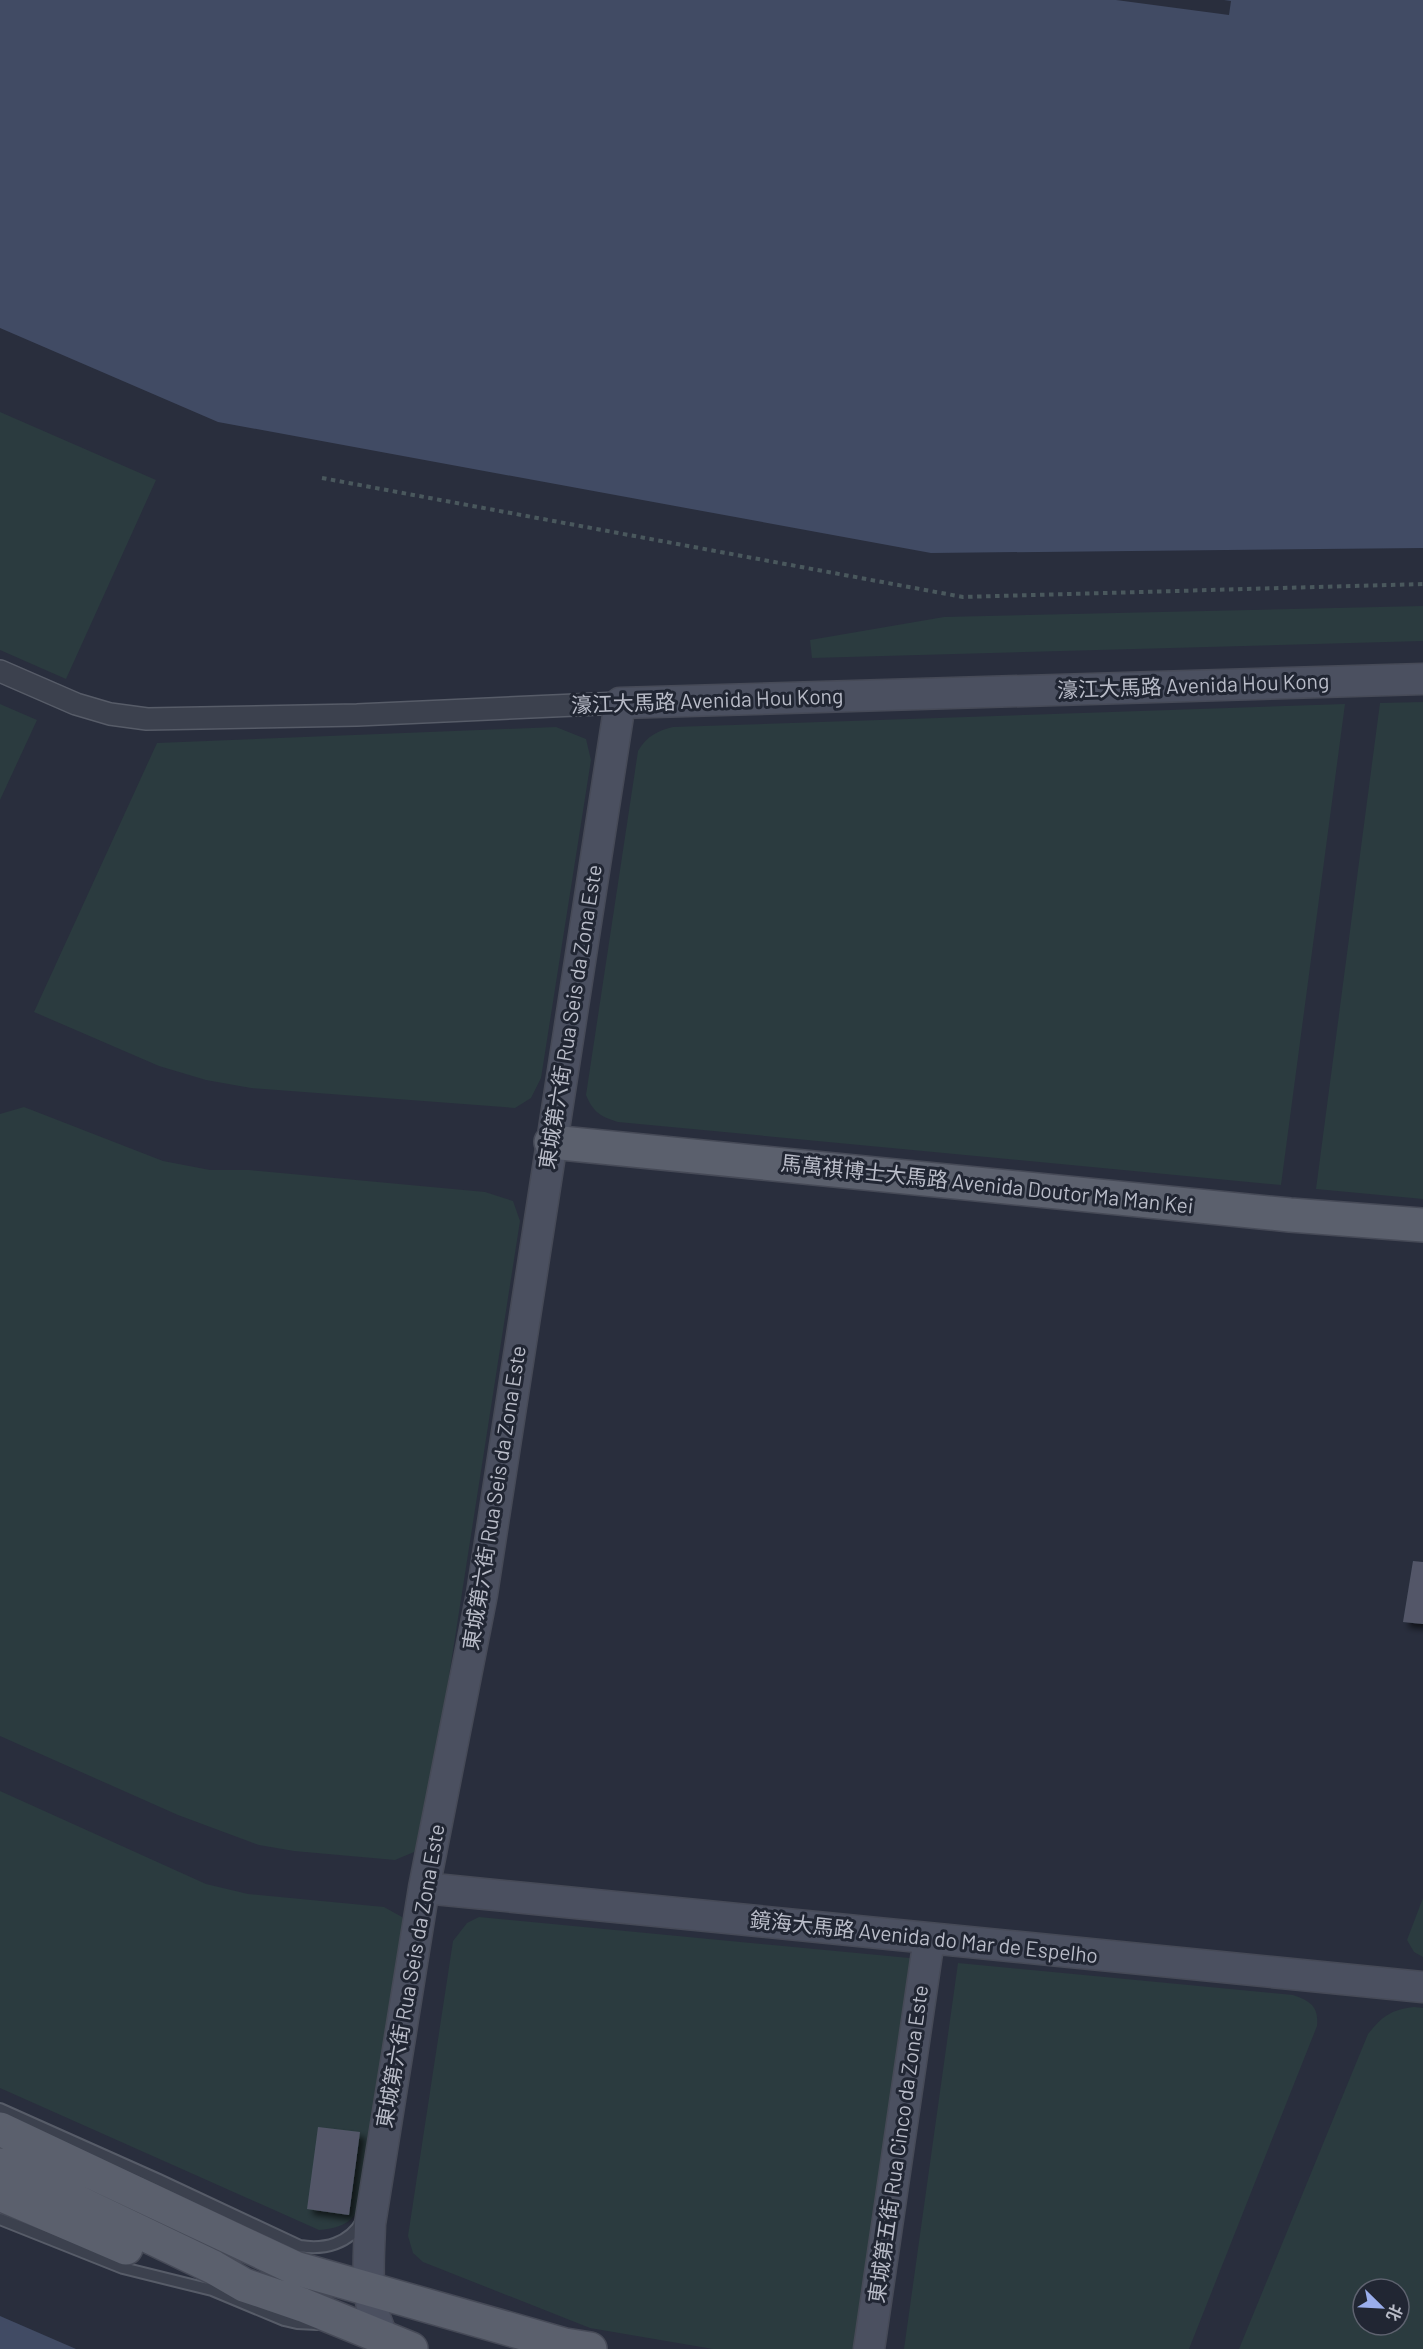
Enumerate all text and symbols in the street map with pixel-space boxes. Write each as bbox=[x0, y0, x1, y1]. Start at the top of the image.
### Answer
street label: 濠江大馬路 Avenida Hou Kong bbox=[1056, 667, 1329, 702]
street label: 濠江大馬路 Avenida Hou Kong bbox=[570, 682, 843, 717]
street label: 東城第六街 Rua Seis da Zona Este bbox=[533, 863, 606, 1171]
street label: 馬萬祺博士大馬路 Avenida Doutor Ma Man Kei bbox=[780, 1149, 1195, 1218]
street label: 東城第六街 Rua Seis da Zona Este bbox=[457, 1344, 530, 1652]
street label: 東城第六街 Rua Seis da Zona Este bbox=[370, 1822, 449, 2130]
street label: 鏡海大馬路 Avenida do Mar de Espelho bbox=[749, 1906, 1099, 1967]
street label: 東城第五街 Rua Cinco da Zona Este bbox=[863, 1983, 932, 2304]
north arrow bbox=[1351, 2277, 1411, 2337]
text: 北 bbox=[1383, 2302, 1407, 2324]

